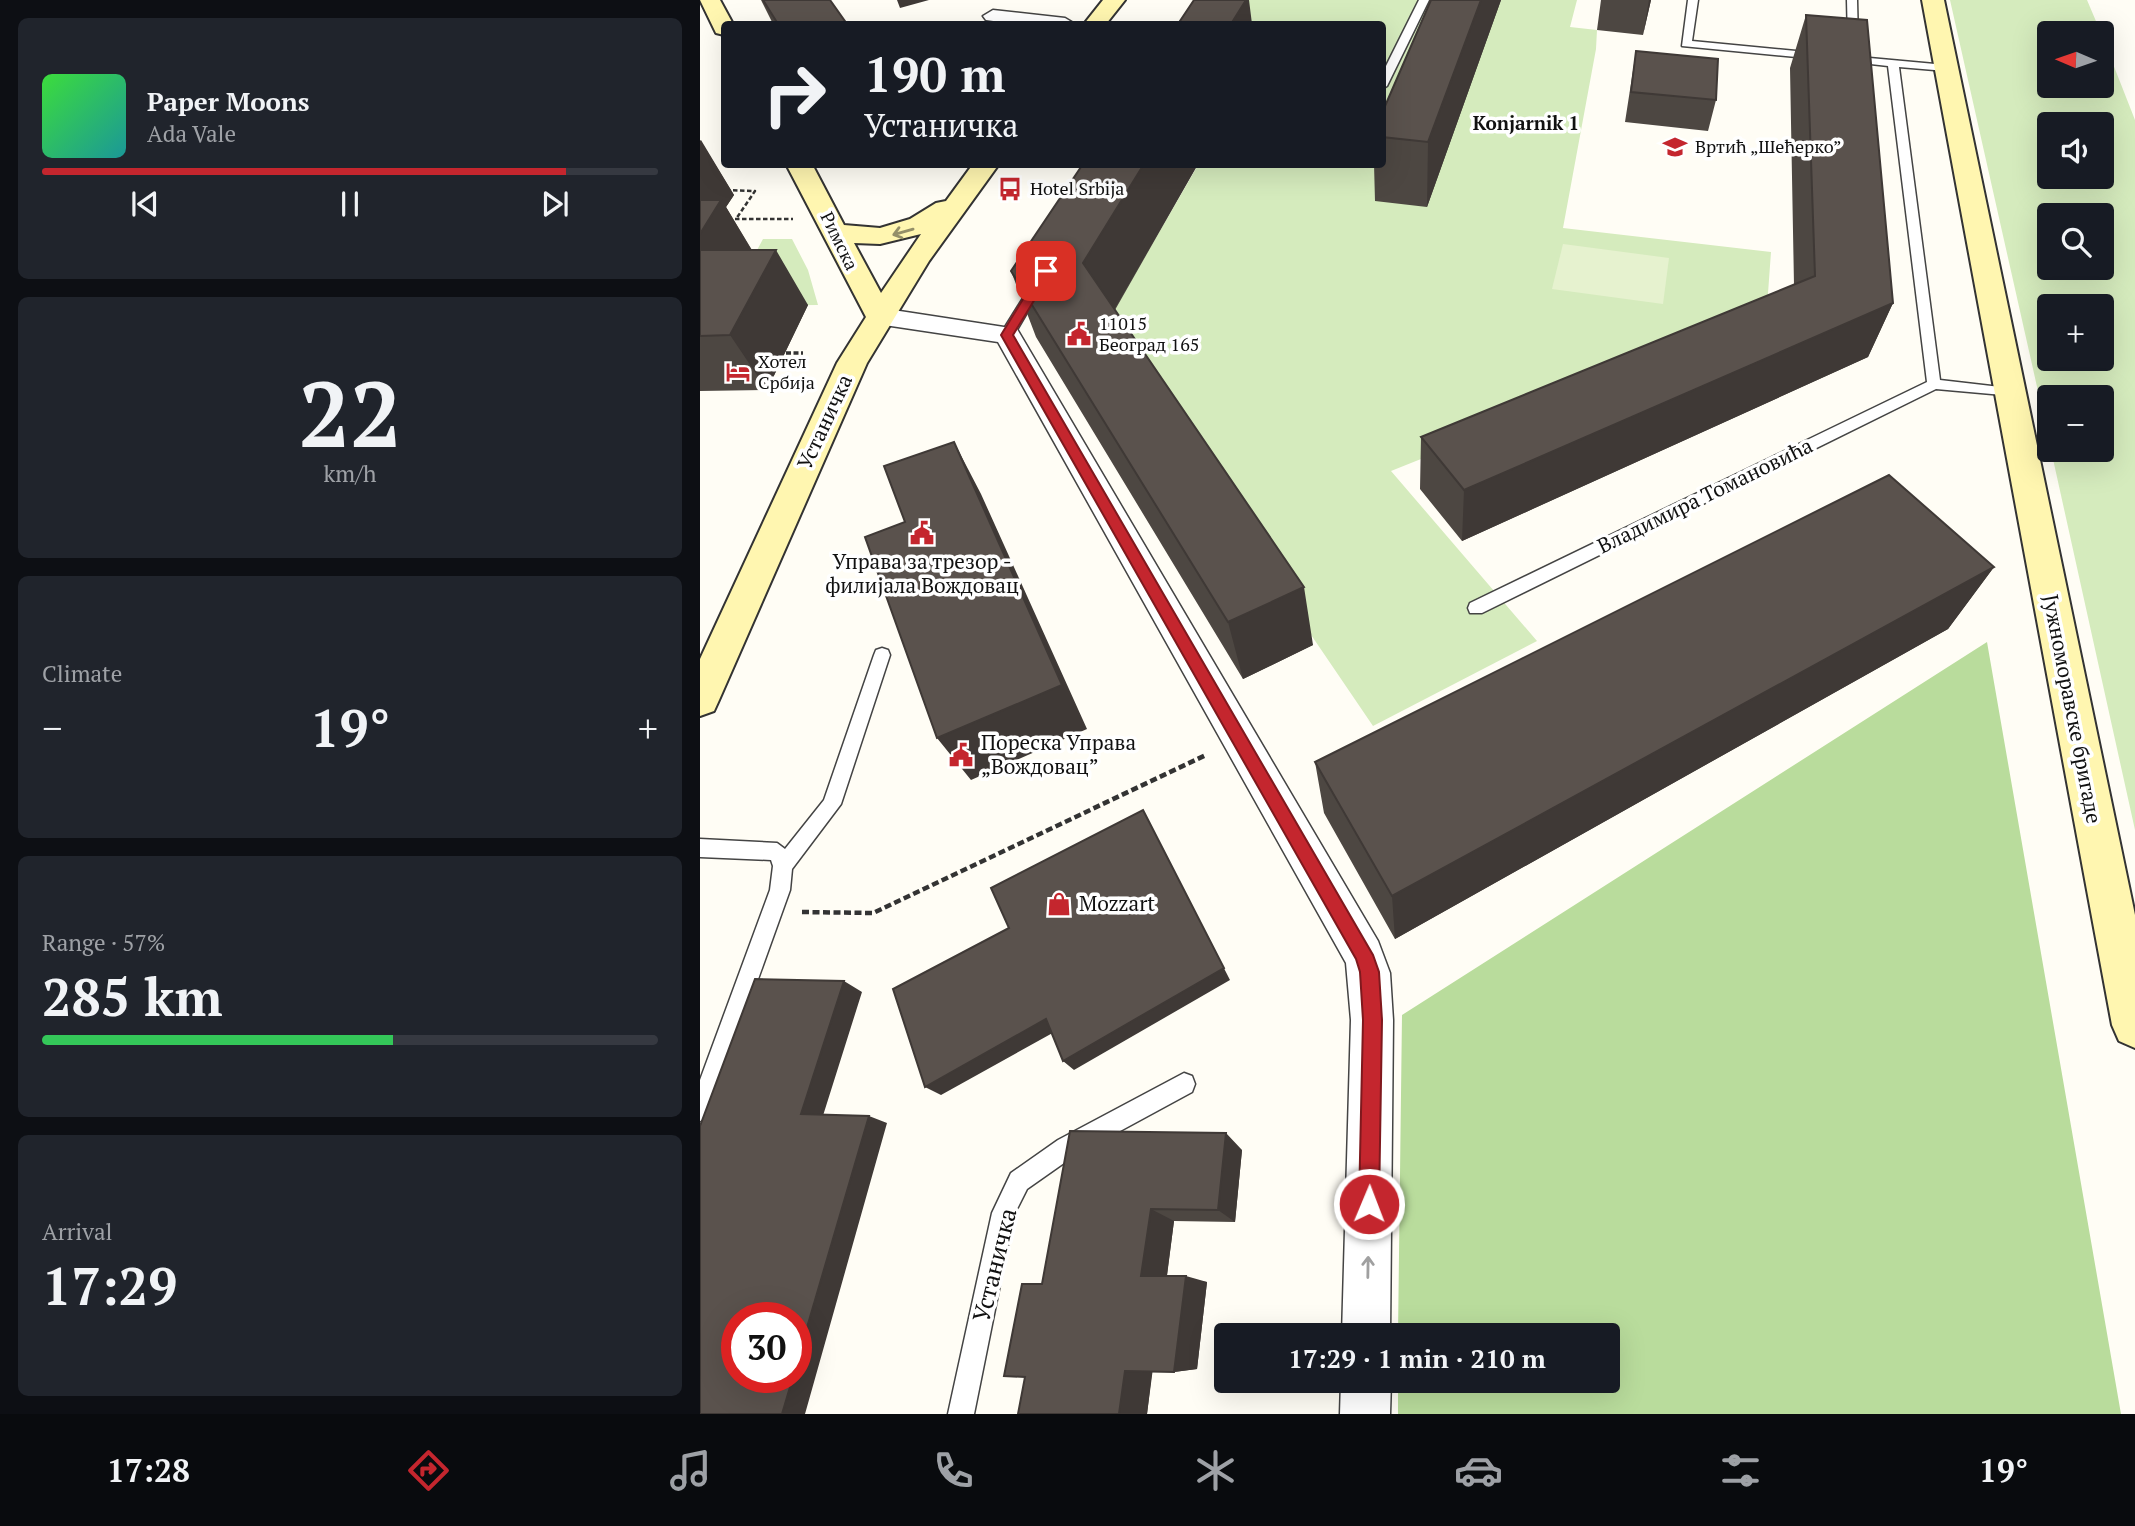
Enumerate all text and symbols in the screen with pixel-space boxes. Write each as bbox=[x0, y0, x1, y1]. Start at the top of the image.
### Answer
north arrow bbox=[2037, 21, 2114, 98]
map controls bbox=[2037, 21, 2114, 462]
text: 190 m bbox=[864, 41, 1006, 106]
icon: right bbox=[749, 49, 840, 140]
text: Paper Moons bbox=[147, 84, 310, 118]
text: Устаничка bbox=[864, 104, 1019, 146]
district label: Konjarnik 1 bbox=[1473, 110, 1579, 135]
button: sound bbox=[2037, 112, 2114, 189]
text: Ada Vale bbox=[147, 118, 236, 149]
school or university icon: Вртић „Шећерко” bbox=[1661, 133, 1689, 161]
place label: Вртић „Шећерко” bbox=[1695, 134, 1841, 158]
bus stop icon: Hotel Srbija bbox=[996, 175, 1024, 203]
place label: Hotel Srbija bbox=[1030, 176, 1124, 200]
icon: previous bbox=[126, 185, 164, 223]
icon: pause bbox=[331, 185, 369, 223]
icon: next bbox=[536, 185, 574, 223]
button: search bbox=[2037, 203, 2114, 280]
street label: Римска bbox=[815, 207, 864, 274]
one-way arrow bbox=[892, 227, 914, 240]
pin bbox=[1016, 241, 1076, 301]
icon: arrive bbox=[1027, 252, 1065, 290]
button: + bbox=[2037, 294, 2114, 371]
place label: 11015 Београд 165 bbox=[1099, 311, 1199, 356]
public building icon: 11015 Београд 165 bbox=[1065, 320, 1093, 348]
place label: Хотел Србија bbox=[758, 349, 815, 394]
text: 22 bbox=[299, 352, 401, 473]
hotel icon: Хотел Србија bbox=[724, 358, 752, 386]
street label: Устаничка bbox=[790, 369, 858, 473]
button: − bbox=[2037, 385, 2114, 462]
street label: Владимира Томановића bbox=[1592, 431, 1817, 559]
text: km/h bbox=[323, 458, 377, 489]
public building icon: Управа за трезор - филијала Вождовац bbox=[908, 519, 936, 547]
place label: Управа за трезор - филијала Вождовац bbox=[825, 547, 1019, 599]
street label: Јужноморавске бригаде bbox=[2037, 592, 2109, 826]
text: Climate bbox=[42, 658, 122, 689]
text: 19° bbox=[310, 693, 390, 762]
text: − bbox=[42, 703, 62, 753]
text: + bbox=[638, 703, 658, 753]
place label: Пореска Управа „Вождовац” bbox=[981, 728, 1136, 780]
public building icon: Пореска Управа „Вождовац” bbox=[947, 741, 975, 769]
place label: Mozzart bbox=[1079, 889, 1155, 917]
shop icon: Mozzart bbox=[1045, 890, 1073, 918]
text: Range · 57% bbox=[42, 927, 165, 958]
text: 285 km bbox=[42, 962, 223, 1031]
position arrow bbox=[1332, 1167, 1406, 1241]
street label: Устаничка bbox=[964, 1205, 1024, 1325]
text: Arrival bbox=[42, 1216, 113, 1247]
text: 17:29 bbox=[42, 1251, 177, 1320]
one-way arrow bbox=[1361, 1256, 1375, 1279]
speed limit sign: 30 bbox=[721, 1302, 812, 1393]
text: 17:29 · 1 min · 210 m bbox=[1288, 1341, 1546, 1375]
icon: directions bbox=[404, 1446, 453, 1495]
icon: music bbox=[666, 1446, 715, 1495]
icon: phone bbox=[929, 1446, 978, 1495]
icon: climate bbox=[1191, 1446, 1240, 1495]
icon: car bbox=[1454, 1446, 1503, 1495]
icon: filters bbox=[1716, 1446, 1765, 1495]
text: 17:28 bbox=[107, 1449, 190, 1491]
text: 19° bbox=[1979, 1449, 2028, 1491]

